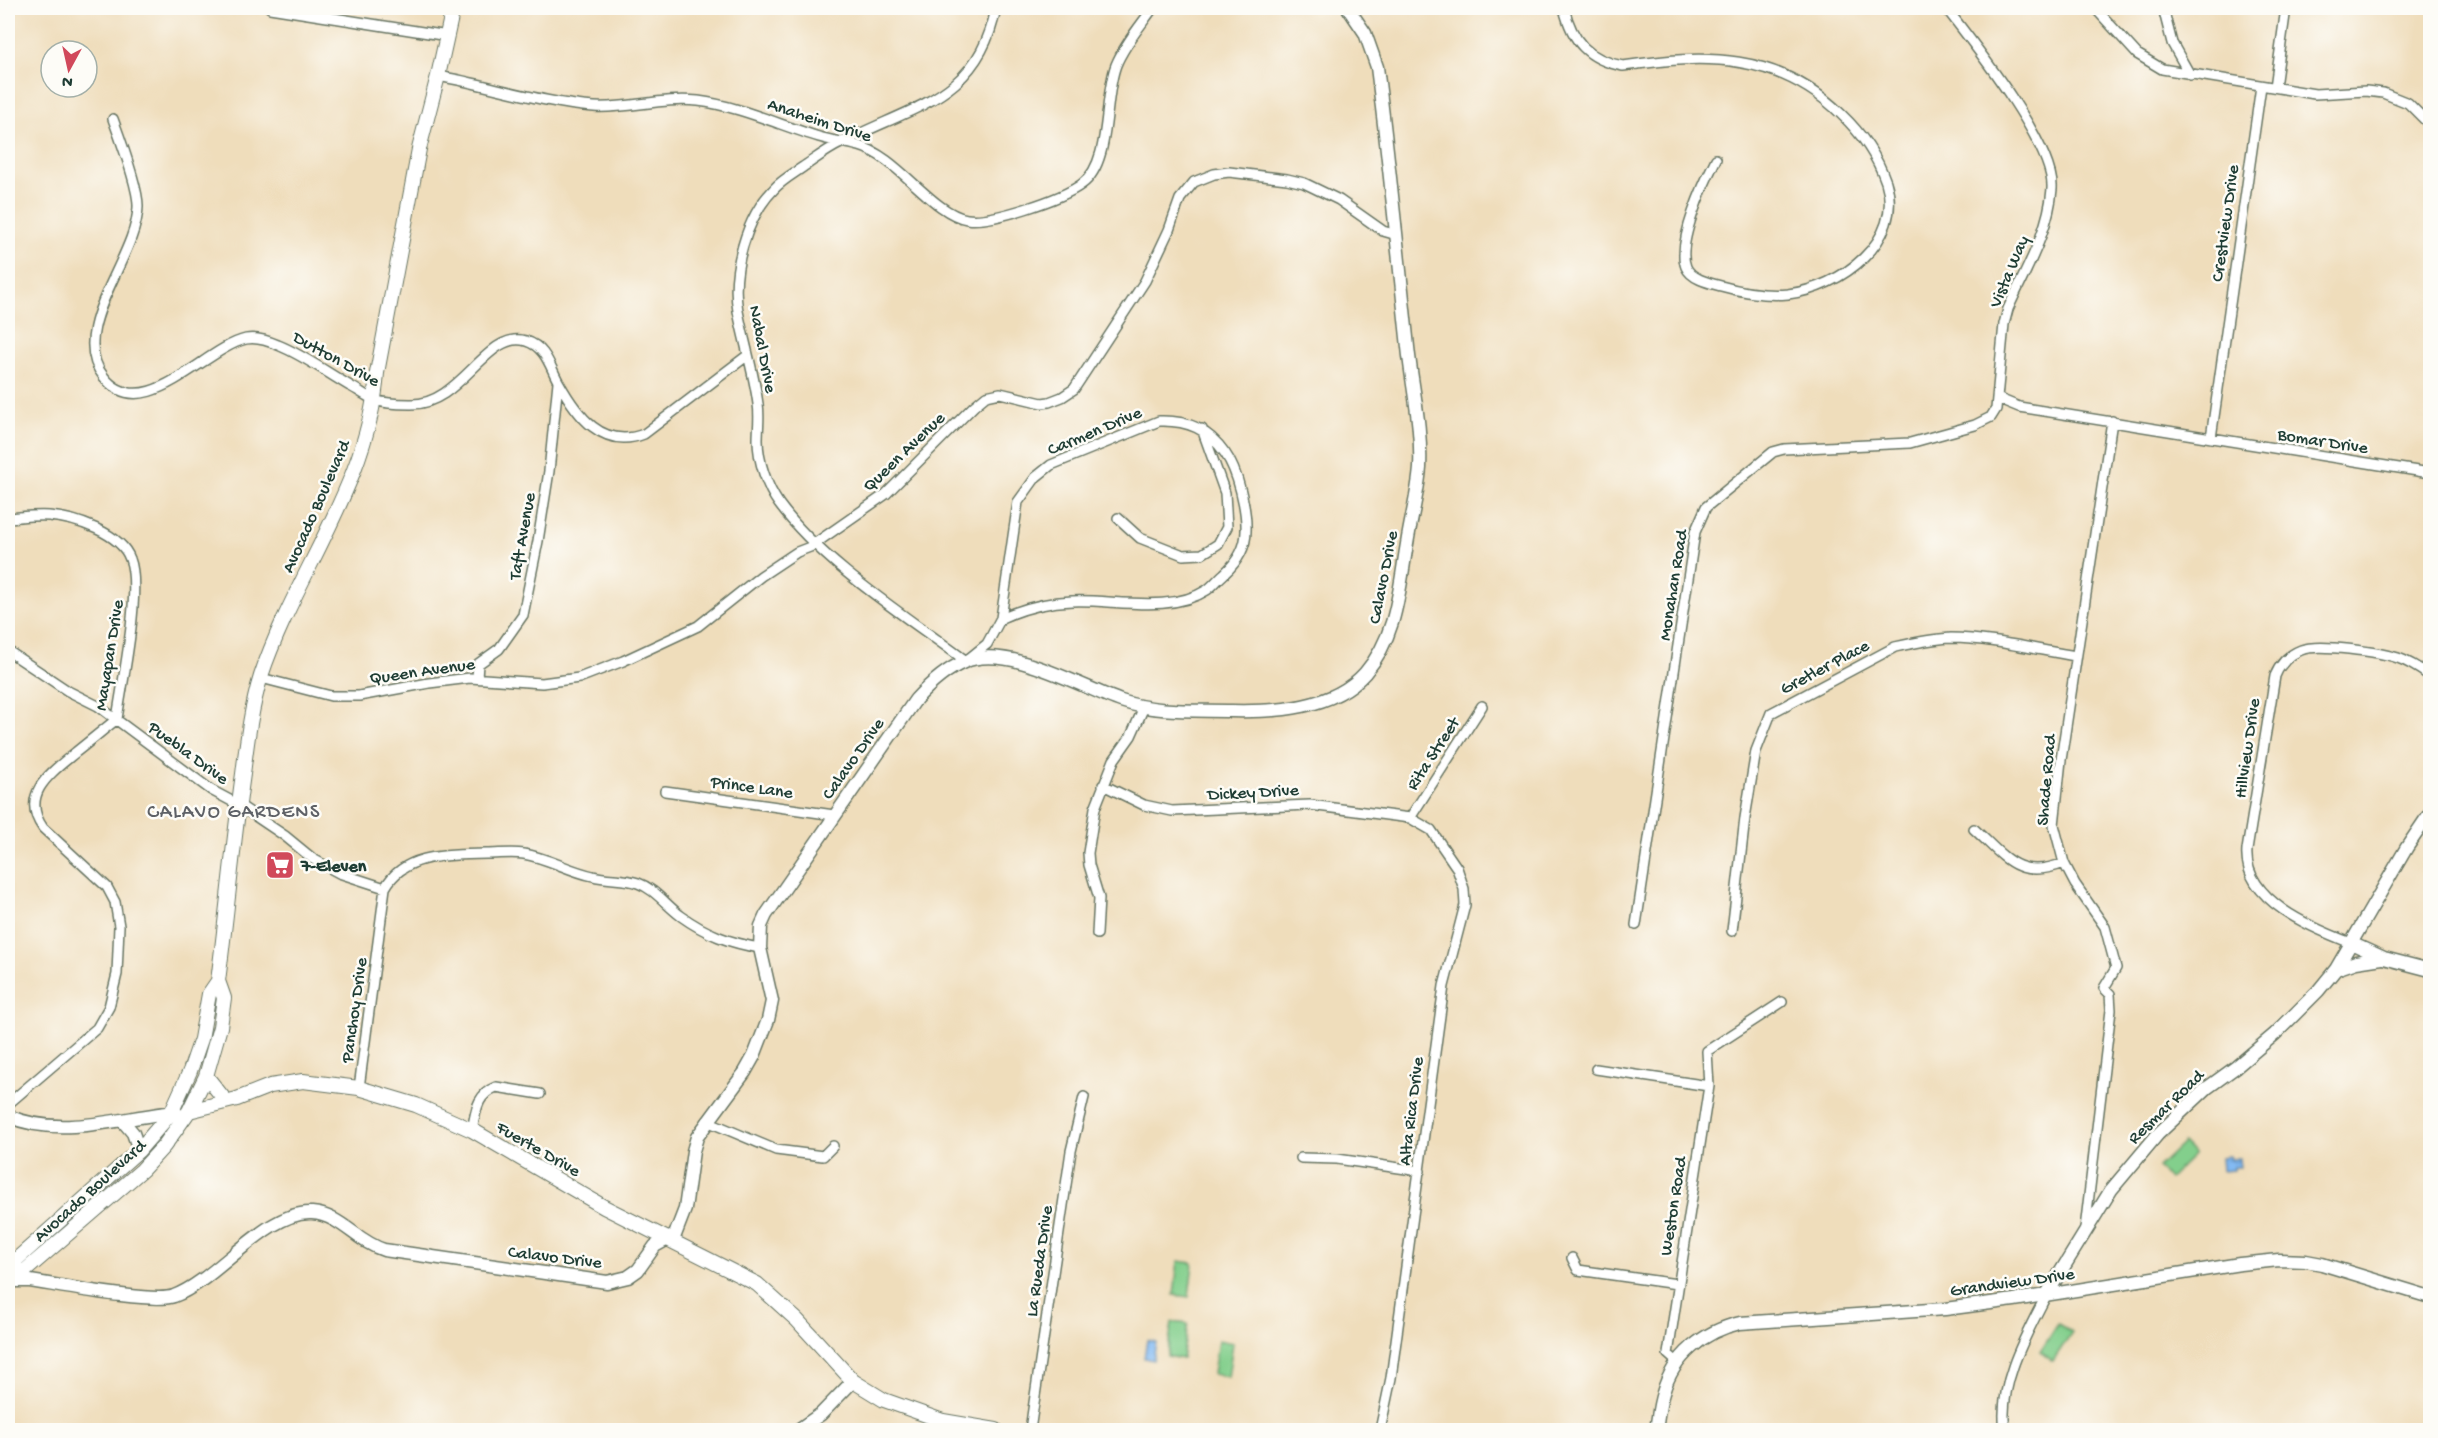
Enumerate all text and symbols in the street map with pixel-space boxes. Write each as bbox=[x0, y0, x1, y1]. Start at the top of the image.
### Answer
north arrow bbox=[39, 39, 99, 99]
text: N bbox=[60, 70, 74, 91]
street label: Anaheim Drive bbox=[764, 95, 875, 148]
street label: Crestview Drive bbox=[2208, 163, 2245, 283]
street label: Vista Way bbox=[1985, 233, 2035, 312]
street label: Nabal Drive bbox=[743, 304, 780, 396]
street label: Dutton Drive bbox=[288, 327, 384, 393]
street label: Carmen Drive bbox=[1045, 403, 1146, 462]
street label: Queen Avenue bbox=[859, 408, 951, 497]
street label: Bomar Drive bbox=[2275, 425, 2370, 460]
street label: Avocado Boulevard bbox=[279, 436, 357, 577]
street label: Taft Avenue bbox=[505, 490, 542, 583]
street label: Monahan Road bbox=[1655, 527, 1694, 642]
street label: Calavo Drive bbox=[1365, 528, 1404, 626]
street label: Mayapan Drive bbox=[91, 598, 130, 712]
street label: Gretler Place bbox=[1777, 636, 1874, 700]
street label: Queen Avenue bbox=[368, 655, 477, 690]
street label: Hillview Drive bbox=[2231, 696, 2266, 800]
street label: Rita Street bbox=[1403, 712, 1466, 795]
street label: Calavo Drive bbox=[818, 714, 890, 804]
street label: Puebla Drive bbox=[142, 717, 233, 791]
street label: Shade Road bbox=[2033, 732, 2062, 827]
street label: Prince Lane bbox=[708, 772, 795, 805]
street label: Dickey Drive bbox=[1206, 781, 1300, 806]
district label: CALAVO GARDENS bbox=[147, 802, 321, 825]
supermarket icon: 7-Eleven bbox=[264, 849, 296, 881]
place label: 7-Eleven bbox=[300, 857, 367, 878]
street label: Panchoy Drive bbox=[338, 956, 373, 1065]
street label: Alta Rica Drive bbox=[1395, 1055, 1430, 1167]
street label: Resmar Road bbox=[2124, 1065, 2210, 1149]
street label: Fuerte Drive bbox=[491, 1117, 584, 1183]
street label: Avocado Boulevard bbox=[30, 1135, 152, 1248]
street label: Weston Road bbox=[1656, 1154, 1693, 1257]
street label: La Rueda Drive bbox=[1022, 1204, 1059, 1318]
street label: Calavo Drive bbox=[507, 1242, 604, 1275]
street label: Grandview Drive bbox=[1949, 1264, 2077, 1303]

